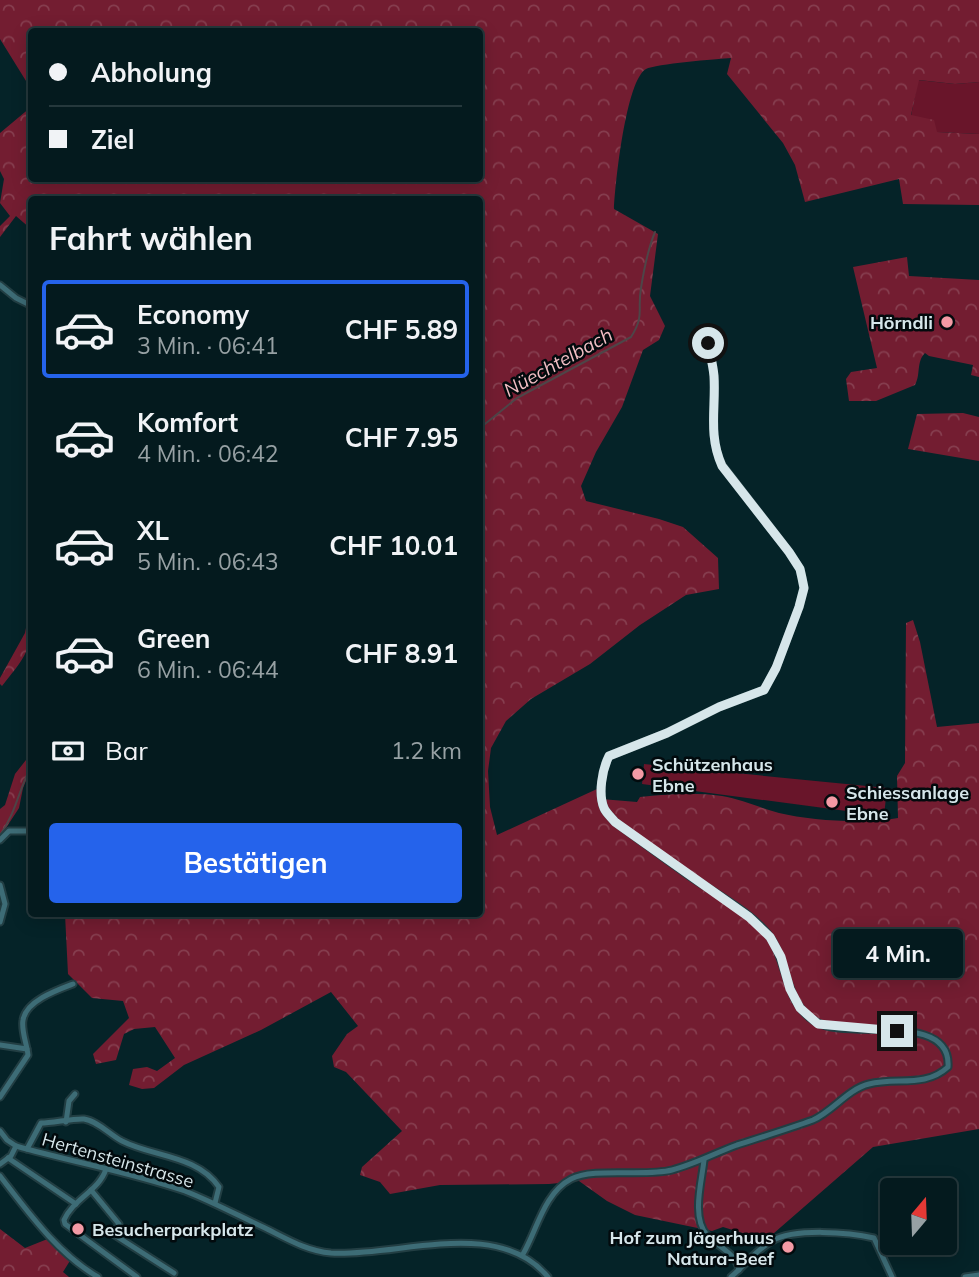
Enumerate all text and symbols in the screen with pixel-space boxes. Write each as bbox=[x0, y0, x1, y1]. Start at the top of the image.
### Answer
text: Abholung bbox=[91, 56, 212, 89]
text: Ziel bbox=[91, 123, 135, 156]
text: Fahrt wählen bbox=[49, 218, 253, 258]
icon: car bbox=[53, 298, 116, 361]
text: Economy bbox=[137, 298, 249, 331]
place label: Hörndli bbox=[870, 311, 933, 334]
text: CHF 5.89 bbox=[345, 313, 458, 346]
marker: Hörndli bbox=[939, 314, 955, 330]
water label: Nüechtelbach bbox=[499, 322, 617, 402]
route start bbox=[692, 327, 724, 359]
text: 3 Min. · 06:41 bbox=[137, 331, 279, 360]
icon: car bbox=[53, 406, 116, 469]
text: Komfort bbox=[137, 406, 238, 439]
text: CHF 7.95 bbox=[345, 421, 458, 454]
text: 4 Min. · 06:42 bbox=[137, 439, 279, 468]
icon: car bbox=[53, 514, 116, 577]
text: XL bbox=[137, 514, 169, 547]
text: CHF 10.01 bbox=[329, 529, 458, 562]
text: 5 Min. · 06:43 bbox=[137, 547, 279, 576]
icon: car bbox=[53, 622, 116, 685]
text: Green bbox=[137, 622, 210, 655]
text: CHF 8.91 bbox=[345, 637, 458, 670]
text: 6 Min. · 06:44 bbox=[137, 655, 279, 684]
icon: cash bbox=[49, 732, 87, 770]
text: Bar bbox=[105, 734, 148, 767]
text: 1.2 km bbox=[391, 736, 462, 765]
place label: Schützenhaus Ebne bbox=[652, 753, 773, 797]
marker: Schützenhaus Ebne bbox=[630, 766, 646, 782]
place label: Schiessanlage Ebne bbox=[846, 781, 969, 825]
marker: Schiessanlage Ebne bbox=[824, 794, 840, 810]
button: Bestätigen bbox=[49, 823, 462, 903]
callout: 4 Min. bbox=[832, 930, 962, 978]
text: 4 Min. bbox=[865, 939, 931, 968]
route end bbox=[881, 1015, 913, 1047]
street label: Hertensteinstrasse bbox=[39, 1127, 197, 1193]
north arrow bbox=[880, 1178, 957, 1255]
map controls bbox=[880, 1178, 957, 1255]
place label: Besucherparkplatz bbox=[92, 1218, 254, 1241]
marker: Besucherparkplatz bbox=[70, 1221, 86, 1237]
place label: Hof zum Jägerhuus Natura-Beef bbox=[609, 1226, 774, 1270]
marker: Hof zum Jägerhuus Natura-Beef bbox=[780, 1239, 796, 1255]

